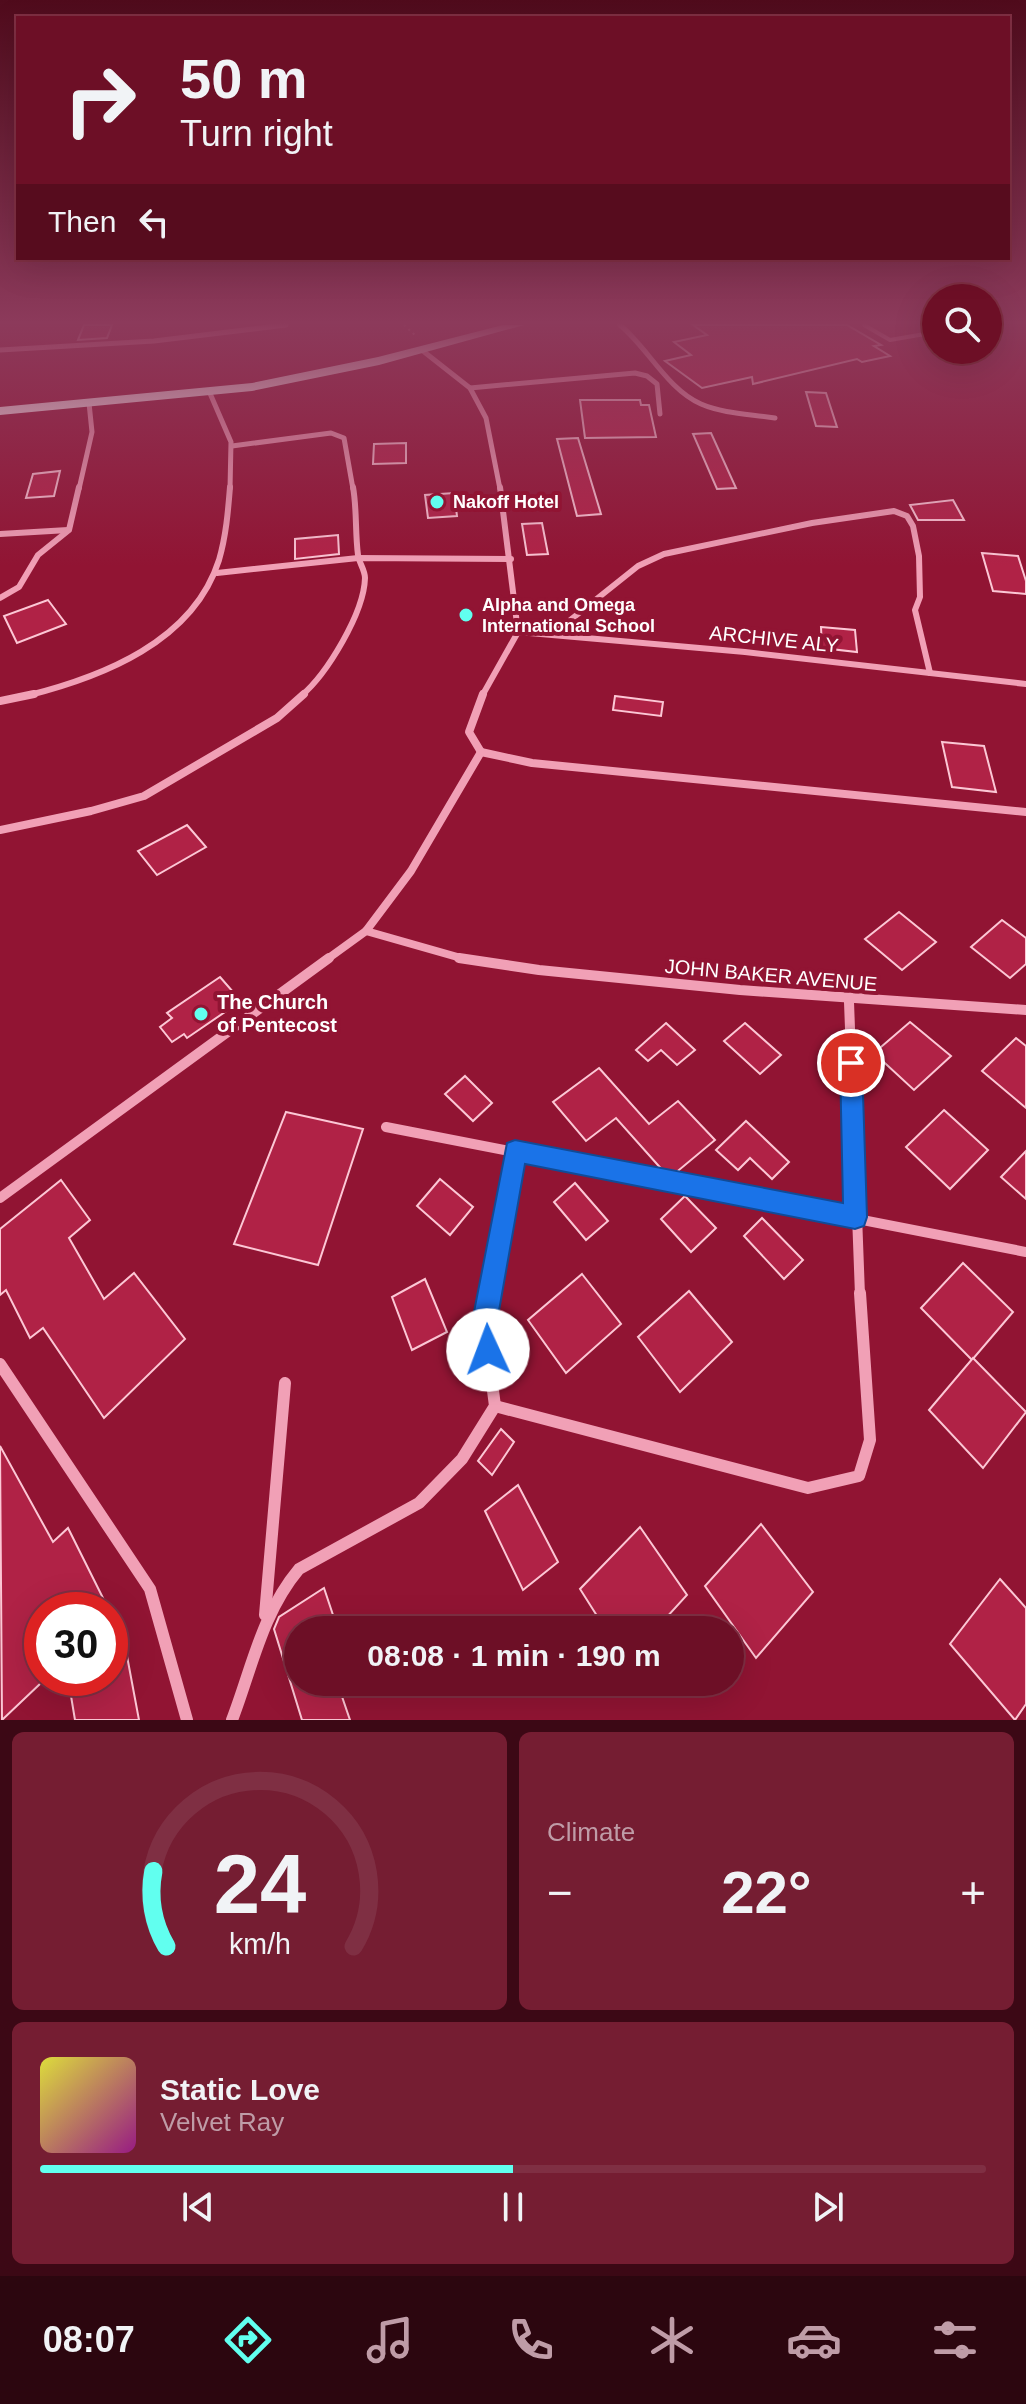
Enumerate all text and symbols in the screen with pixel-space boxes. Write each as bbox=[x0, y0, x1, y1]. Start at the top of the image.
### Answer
text: 50 m bbox=[180, 47, 308, 110]
icon: right bbox=[48, 48, 152, 152]
text: Turn right bbox=[180, 113, 333, 154]
icon: left bbox=[132, 200, 176, 244]
text: Then bbox=[48, 205, 116, 238]
map controls bbox=[922, 284, 1002, 364]
button: search bbox=[922, 284, 1002, 364]
place label: Nakoff Hotel bbox=[453, 492, 559, 512]
marker: Nakoff Hotel bbox=[428, 493, 446, 511]
place label: Alpha and Omega International School bbox=[482, 595, 655, 636]
marker: Alpha and Omega International School bbox=[457, 606, 475, 624]
street label: ARCHIVE ALY bbox=[708, 621, 840, 657]
street label: JOHN BAKER AVENUE bbox=[664, 955, 878, 995]
place label: The Church of Pentecost bbox=[217, 991, 337, 1036]
marker: The Church of Pentecost bbox=[192, 1005, 210, 1023]
pin bbox=[817, 1029, 885, 1097]
icon: arrive bbox=[829, 1041, 873, 1085]
position arrow bbox=[446, 1308, 530, 1392]
speed limit sign: 30 bbox=[24, 1592, 128, 1696]
text: 08:08 · 1 min · 190 m bbox=[367, 1639, 661, 1672]
text: Climate bbox=[547, 1817, 635, 1847]
text: 24 bbox=[213, 1838, 306, 1931]
text: 22° bbox=[721, 1859, 812, 1926]
text: − bbox=[547, 1868, 573, 1917]
text: + bbox=[960, 1868, 986, 1917]
text: km/h bbox=[229, 1928, 290, 1960]
text: Static Love bbox=[160, 2073, 320, 2106]
text: Velvet Ray bbox=[160, 2107, 284, 2137]
icon: previous bbox=[176, 2185, 220, 2229]
icon: pause bbox=[491, 2185, 535, 2229]
icon: next bbox=[806, 2185, 850, 2229]
icon: directions bbox=[220, 2312, 276, 2368]
icon: music bbox=[362, 2312, 418, 2368]
icon: phone bbox=[503, 2312, 559, 2368]
icon: climate bbox=[644, 2312, 700, 2368]
icon: car bbox=[786, 2312, 842, 2368]
icon: filters bbox=[927, 2312, 983, 2368]
text: 08:07 bbox=[43, 2319, 135, 2360]

